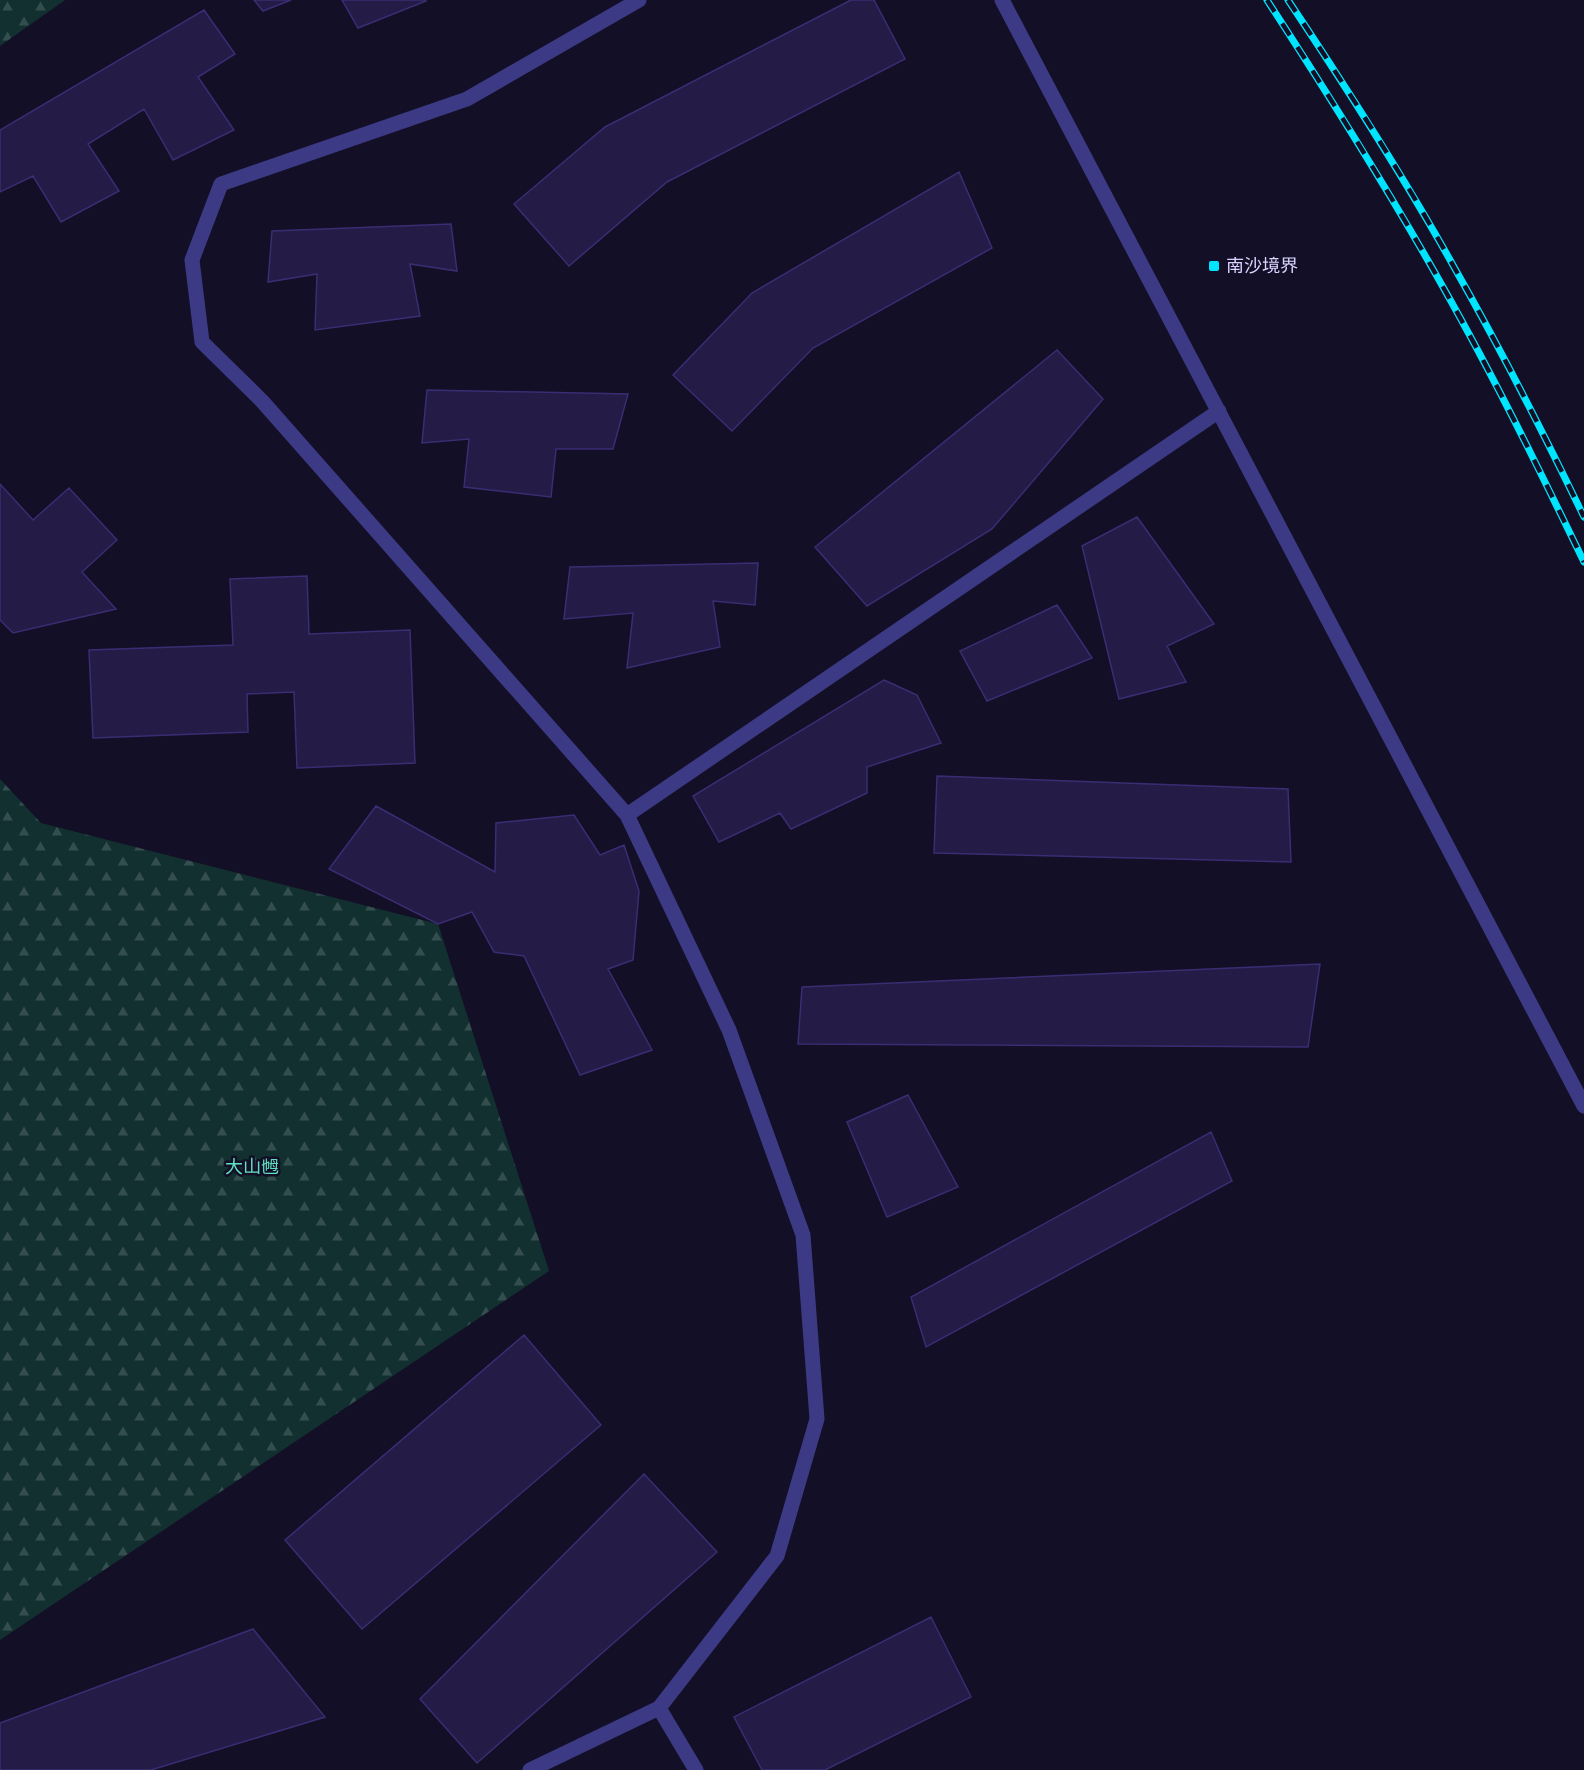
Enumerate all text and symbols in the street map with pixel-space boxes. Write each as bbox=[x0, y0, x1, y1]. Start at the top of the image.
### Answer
place label: 南沙境界 bbox=[1226, 255, 1298, 276]
marker: 南沙境界 bbox=[1207, 259, 1221, 273]
park label: 大山乸 bbox=[225, 1156, 279, 1177]

